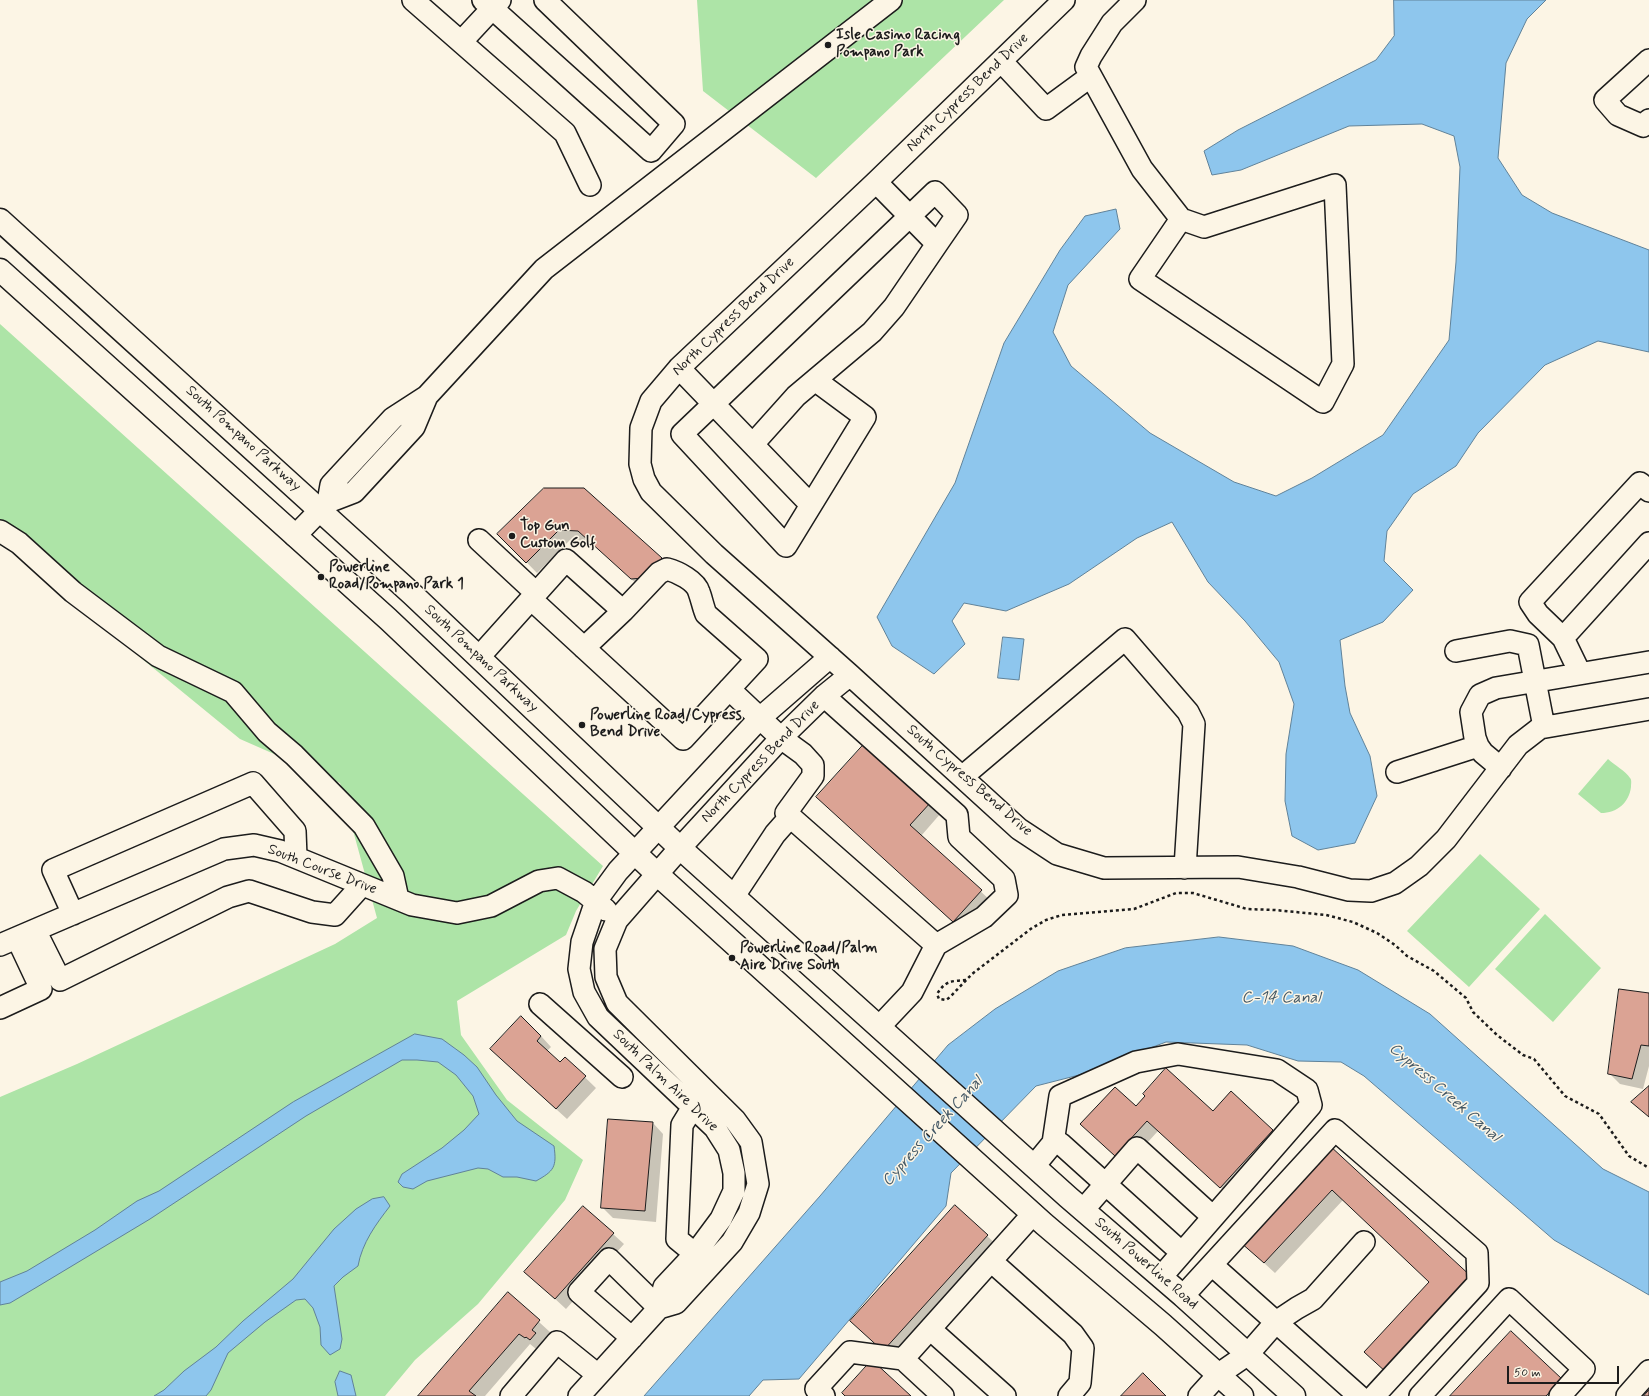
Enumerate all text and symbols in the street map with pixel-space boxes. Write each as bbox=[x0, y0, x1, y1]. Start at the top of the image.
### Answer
place label: Isle Casino Racing Pompano Park bbox=[836, 27, 960, 62]
street label: North Cypress Bend Drive bbox=[903, 30, 1033, 156]
marker: Isle Casino Racing Pompano Park bbox=[823, 40, 833, 50]
street label: North Cypress Bend Drive bbox=[669, 254, 799, 380]
street label: South Pompano Parkway bbox=[181, 382, 305, 496]
place label: Top Gun Custom Golf bbox=[520, 518, 595, 553]
marker: Top Gun Custom Golf bbox=[507, 531, 517, 541]
place label: Powerline Road/Pompano Park 1 bbox=[329, 559, 464, 594]
marker: Powerline Road/Pompano Park 1 bbox=[316, 572, 326, 582]
street label: South Pompano Parkway bbox=[420, 601, 542, 717]
street label: North Cypress Bend Drive bbox=[698, 697, 824, 827]
place label: Powerline Road/Cypress Bend Drive bbox=[590, 707, 742, 742]
marker: Powerline Road/Cypress Bend Drive bbox=[577, 720, 587, 730]
street label: South Cypress Bend Drive bbox=[902, 721, 1036, 841]
street label: South Course Drive bbox=[265, 841, 379, 899]
place label: Powerline Road/Palm Aire Drive South bbox=[740, 940, 878, 975]
marker: Powerline Road/Palm Aire Drive South bbox=[727, 953, 737, 963]
water label: C-14 Canal bbox=[1242, 989, 1320, 1009]
street label: South Palm Aire Drive bbox=[608, 1026, 722, 1136]
water label: Cypress Creek Canal bbox=[1384, 1039, 1504, 1147]
water label: Cypress Creek Canal bbox=[879, 1073, 987, 1191]
street label: South Powerline Road bbox=[1090, 1214, 1202, 1314]
scale bar bbox=[1509, 1358, 1621, 1384]
text: 50 m bbox=[1514, 1365, 1541, 1381]

